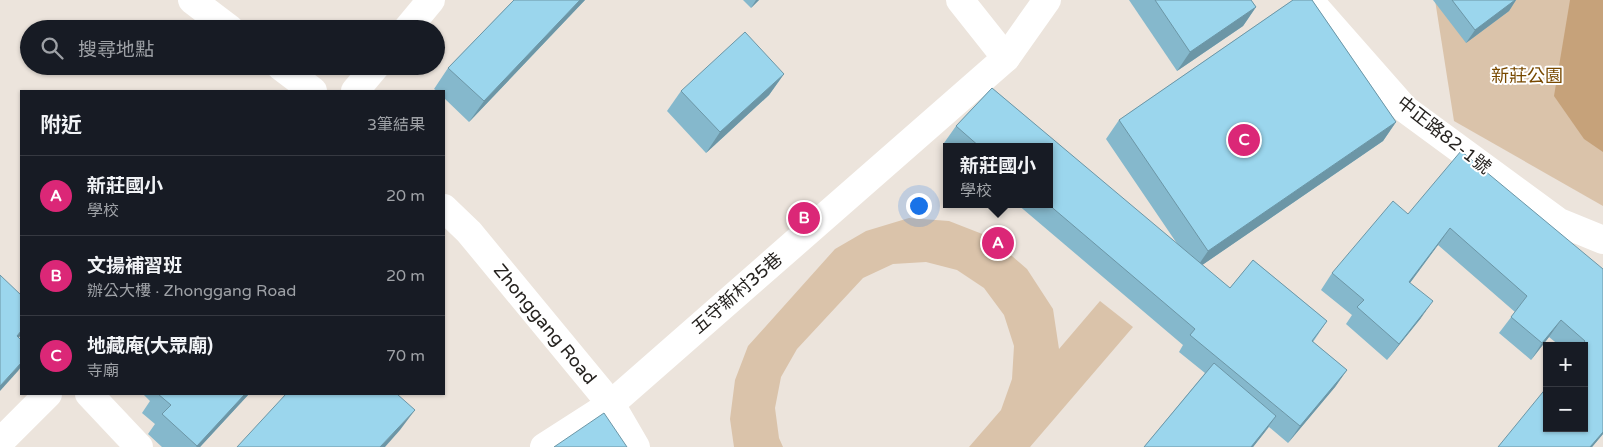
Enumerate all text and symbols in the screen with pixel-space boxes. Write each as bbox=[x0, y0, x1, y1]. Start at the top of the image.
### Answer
search box bbox=[20, 20, 445, 75]
icon: search bbox=[38, 34, 66, 62]
text: 搜尋地點 bbox=[78, 39, 154, 61]
park label: 新莊公園 bbox=[1491, 65, 1563, 87]
street label: 中正路82-1號 bbox=[1393, 91, 1495, 179]
text: 附近 bbox=[40, 113, 82, 138]
text: 3筆結果 bbox=[367, 115, 425, 135]
pin: C bbox=[1228, 121, 1260, 159]
popup bbox=[943, 143, 1053, 208]
text: 新莊國小 bbox=[960, 155, 1036, 177]
text: 新莊國小 bbox=[87, 175, 163, 197]
text: 學校 bbox=[960, 181, 992, 201]
text: A bbox=[50, 186, 62, 206]
text: 20 m bbox=[386, 186, 425, 206]
your location bbox=[906, 193, 932, 219]
pin: B bbox=[788, 199, 820, 237]
text: 學校 bbox=[87, 201, 119, 221]
pin: A bbox=[982, 224, 1014, 262]
street label: 五守新村35巷 bbox=[687, 248, 787, 338]
text: 文揚補習班 bbox=[87, 255, 182, 277]
street label: Zhonggang Road bbox=[489, 259, 601, 389]
text: B bbox=[50, 266, 62, 286]
text: 20 m bbox=[386, 266, 425, 286]
text: 辦公大樓 · Zhonggang Road bbox=[87, 281, 296, 301]
text: 地藏庵(大眾廟) bbox=[87, 335, 213, 357]
map controls bbox=[1543, 342, 1588, 432]
button: + bbox=[1543, 342, 1588, 387]
text: C bbox=[50, 346, 62, 366]
text: 70 m bbox=[386, 346, 425, 366]
text: 寺廟 bbox=[87, 361, 119, 381]
button: − bbox=[1543, 387, 1588, 432]

